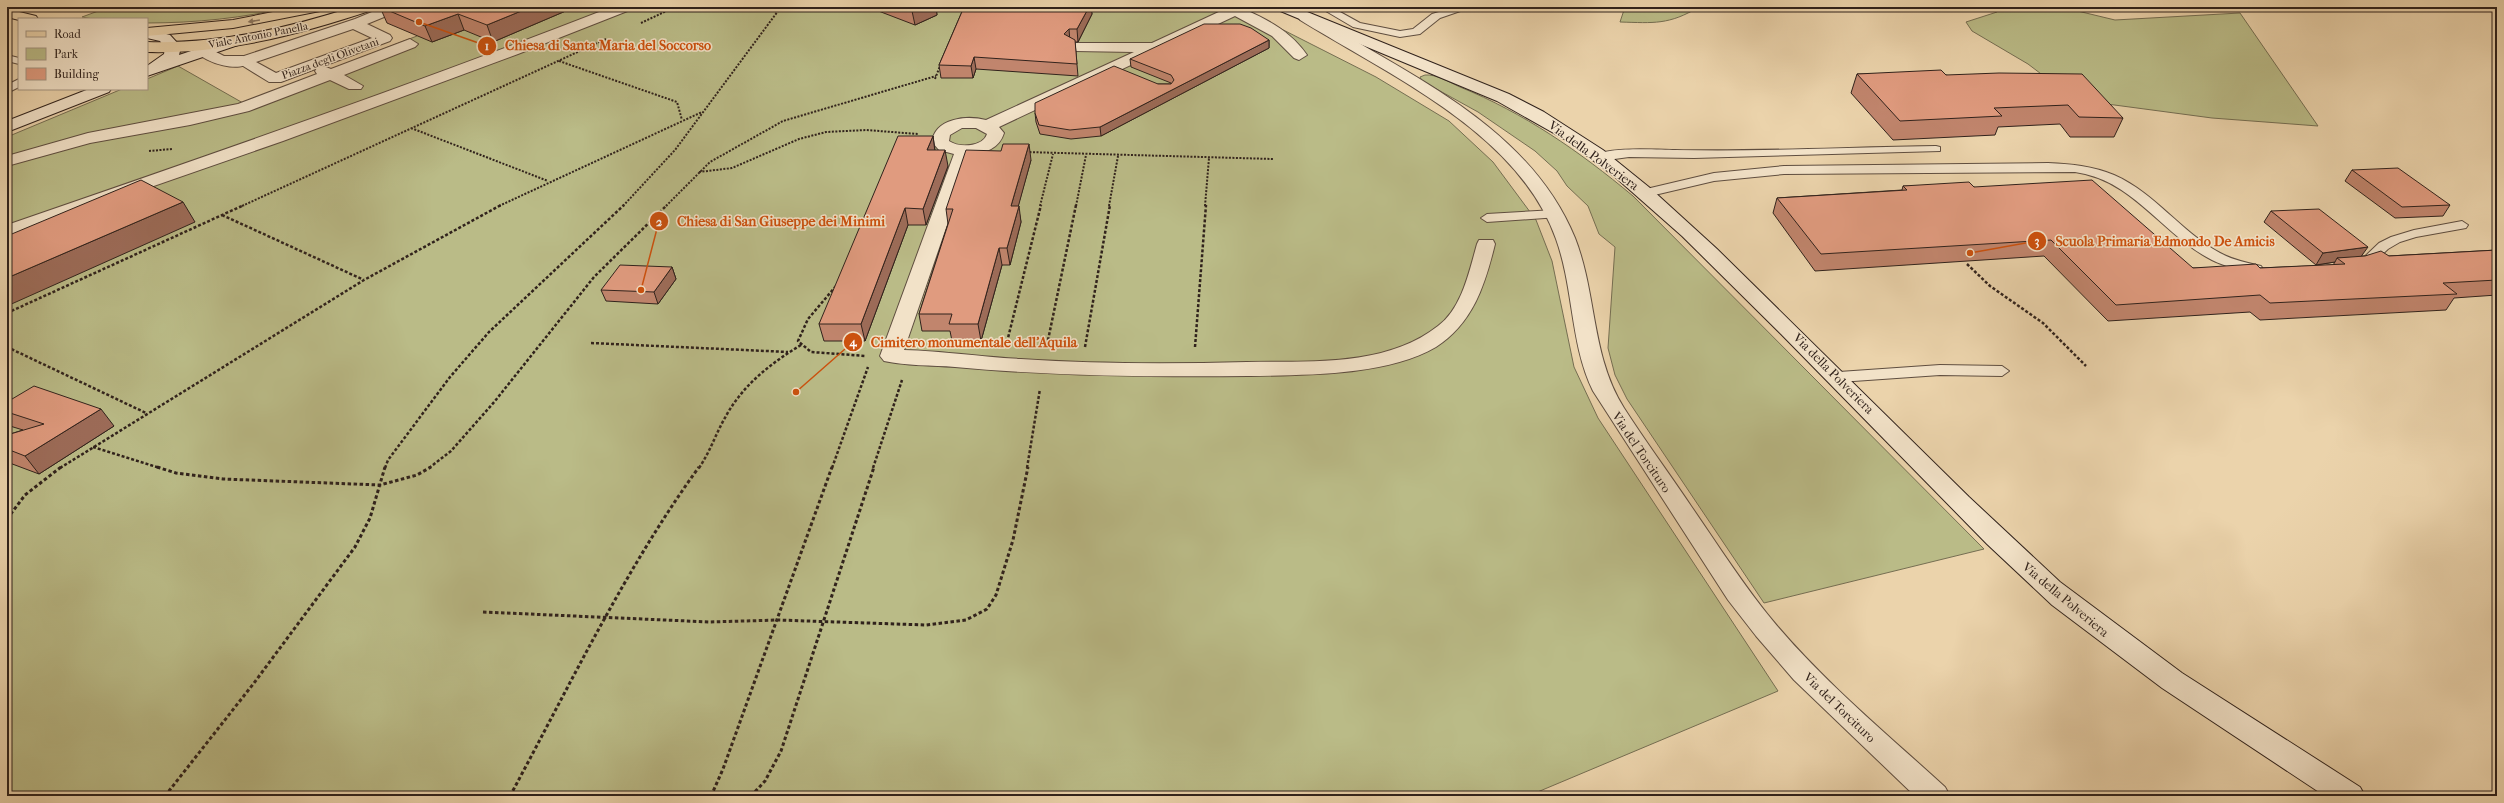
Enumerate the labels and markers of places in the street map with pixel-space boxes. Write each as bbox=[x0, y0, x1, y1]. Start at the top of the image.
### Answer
callout: Chiesa di Santa Maria del Soccorso bbox=[477, 33, 719, 59]
callout: Chiesa di San Giuseppe dei Minimi bbox=[649, 208, 893, 234]
callout: Scuola Primaria Edmondo De Amicis bbox=[2027, 228, 2282, 254]
callout: Cimitero monumentale dell'Aquila bbox=[843, 329, 1085, 355]

